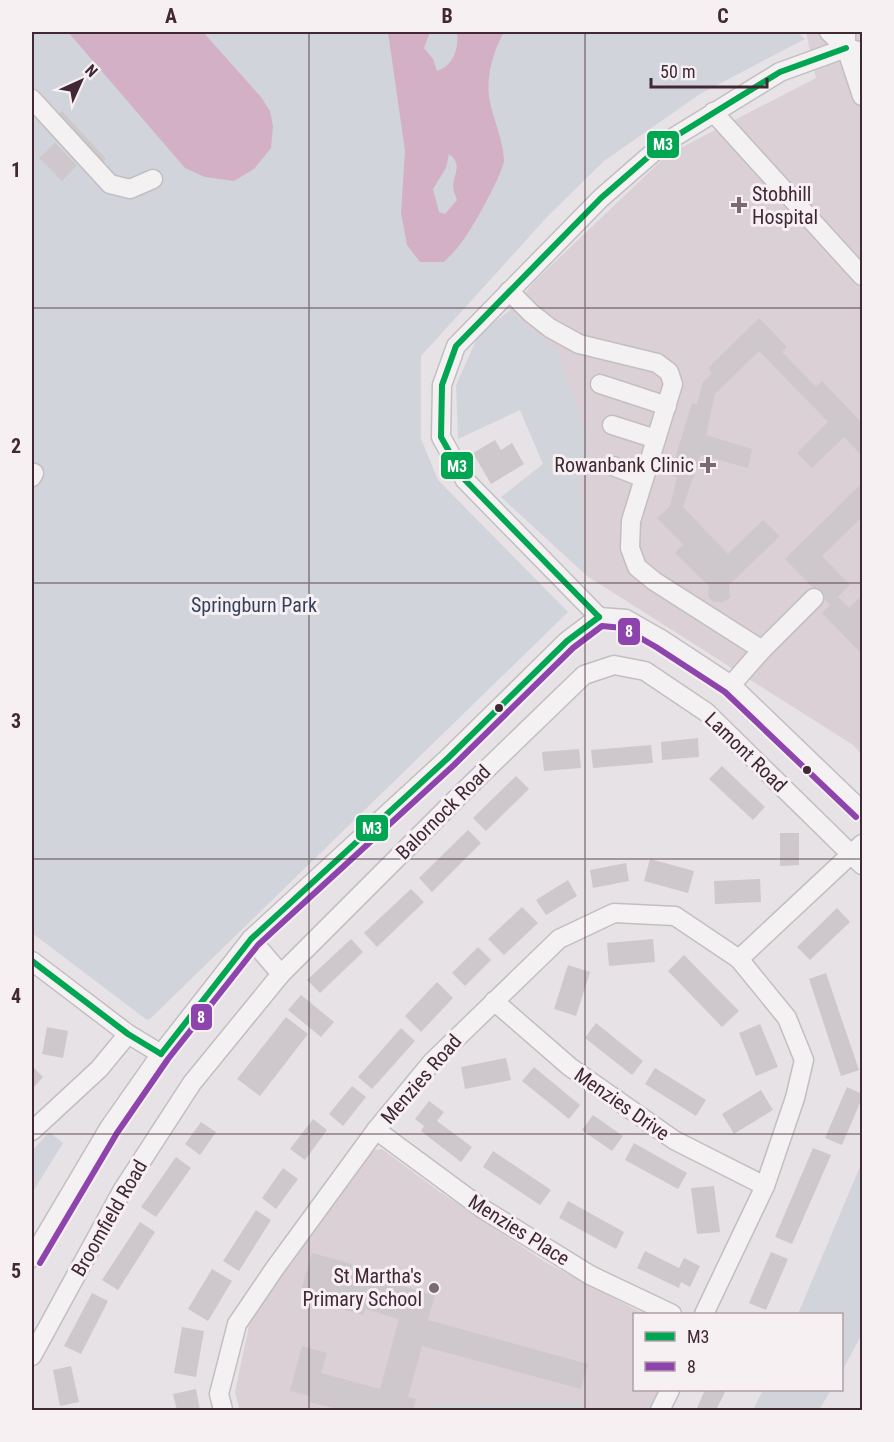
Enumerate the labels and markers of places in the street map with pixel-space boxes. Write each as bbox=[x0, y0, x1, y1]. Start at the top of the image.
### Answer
place label: Stobhill Hospital bbox=[752, 182, 818, 229]
marker: Stobhill Hospital bbox=[730, 196, 748, 214]
place label: Rowanbank Clinic bbox=[554, 453, 694, 477]
marker: Rowanbank Clinic bbox=[699, 456, 717, 474]
unlabelled marker bbox=[493, 702, 505, 714]
unlabelled marker bbox=[801, 764, 813, 776]
place label: St Martha's Primary School bbox=[302, 1264, 422, 1311]
marker: St Martha's Primary School bbox=[427, 1281, 441, 1295]

